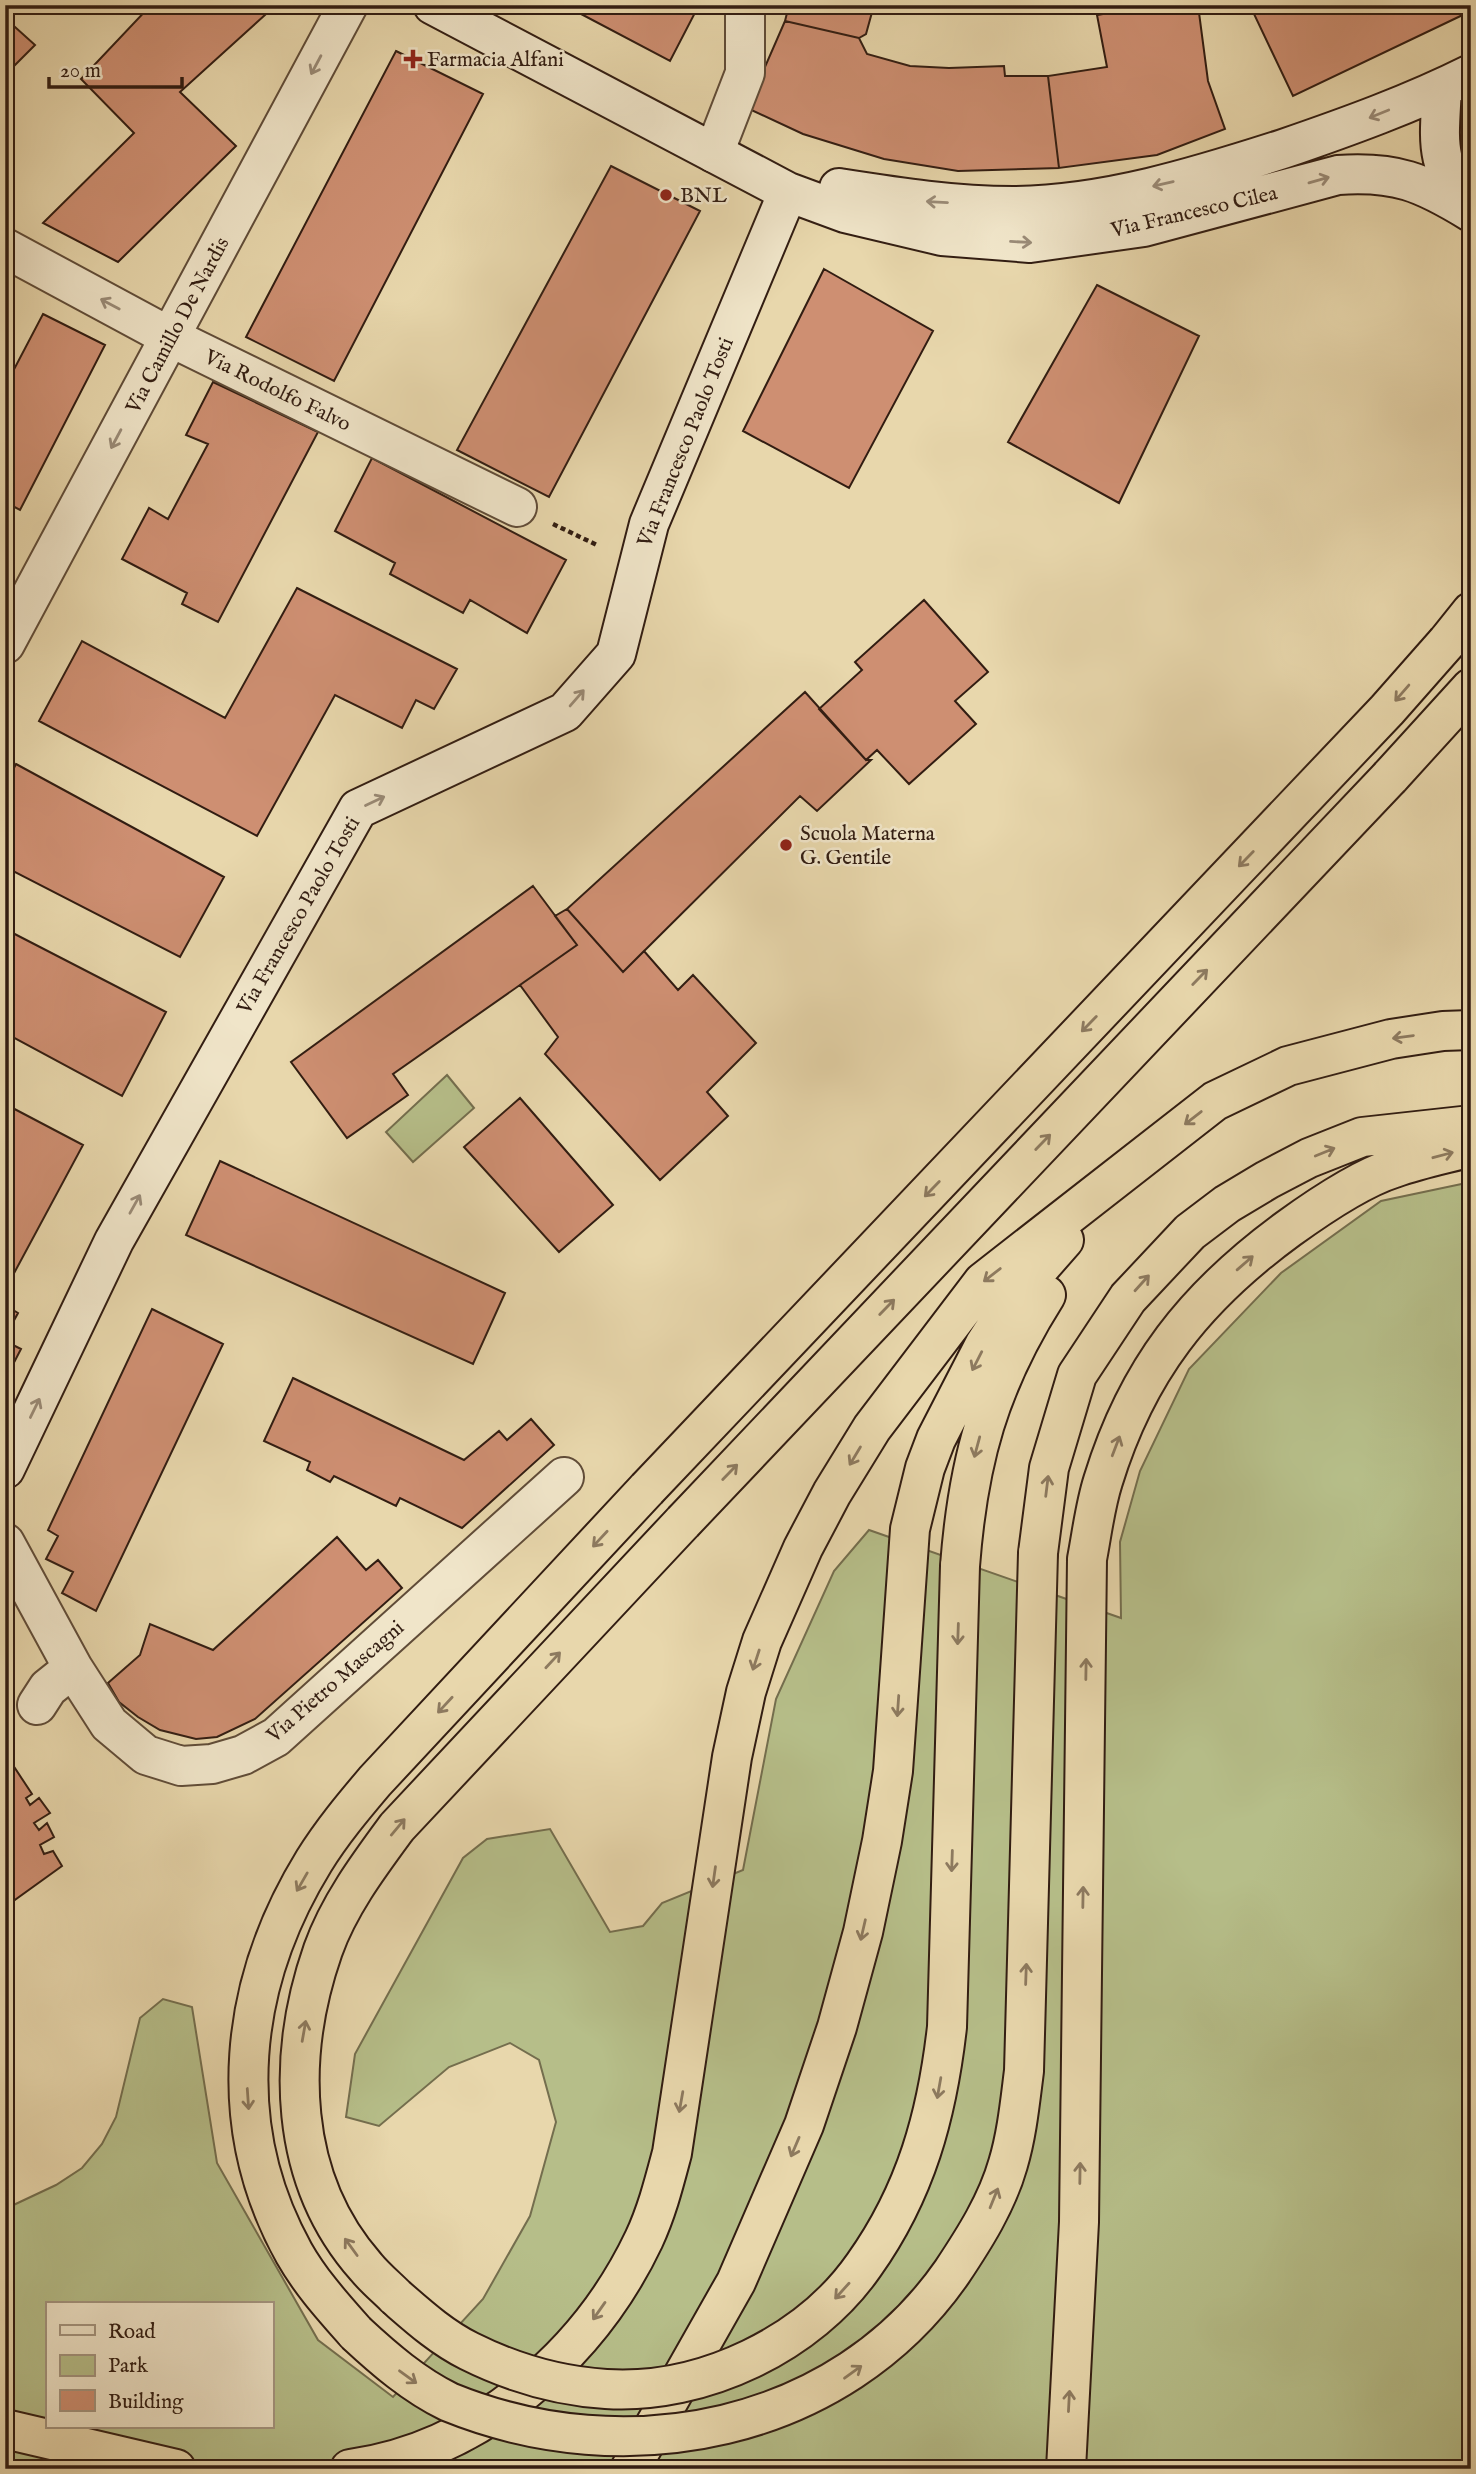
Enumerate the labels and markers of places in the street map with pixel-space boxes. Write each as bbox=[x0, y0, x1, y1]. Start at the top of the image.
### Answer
place label: Farmacia Alfani bbox=[427, 47, 564, 74]
marker: Farmacia Alfani bbox=[405, 51, 421, 67]
place label: BNL bbox=[680, 183, 727, 210]
marker: BNL bbox=[658, 187, 674, 203]
place label: Scuola Materna G. Gentile bbox=[800, 821, 936, 872]
marker: Scuola Materna G. Gentile bbox=[778, 837, 794, 853]

